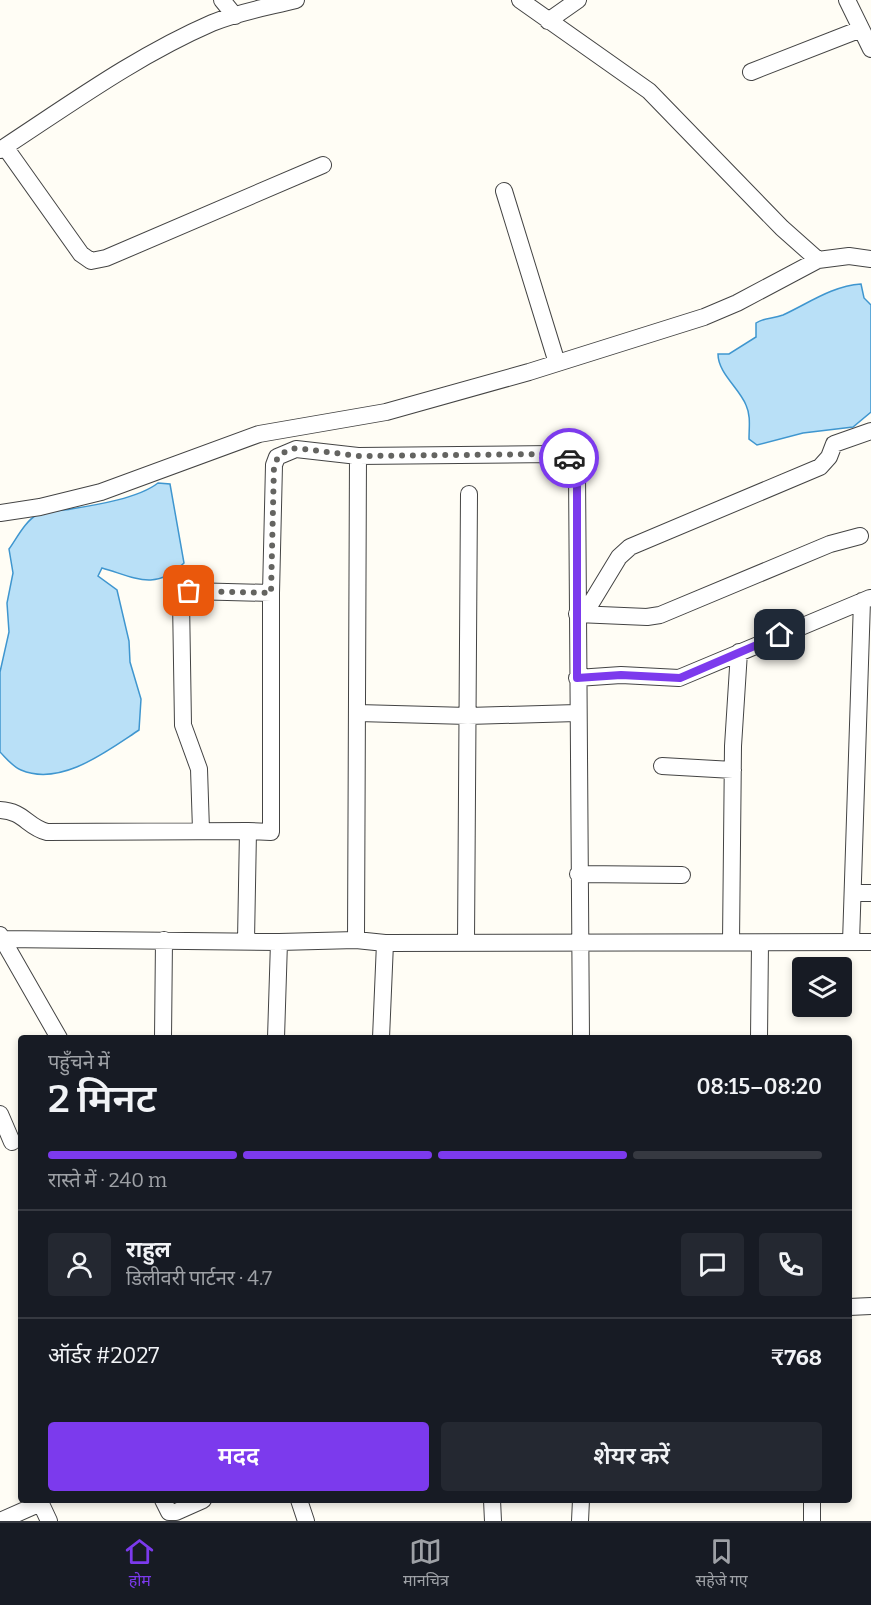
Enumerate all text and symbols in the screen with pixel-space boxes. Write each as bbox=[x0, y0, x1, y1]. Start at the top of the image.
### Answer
courier bbox=[539, 428, 599, 488]
icon: car bbox=[553, 442, 586, 475]
pin bbox=[163, 565, 214, 616]
icon: bag bbox=[172, 574, 205, 607]
pin bbox=[754, 609, 805, 660]
icon: home bbox=[763, 618, 796, 651]
map controls bbox=[792, 957, 852, 1017]
button: layers bbox=[792, 957, 852, 1017]
text: पहुँचने में bbox=[48, 1050, 110, 1074]
text: 08:15–08:20 bbox=[697, 1073, 822, 1100]
text: 2 मिनट bbox=[48, 1076, 156, 1122]
text: रास्ते में · 240 m bbox=[48, 1168, 167, 1192]
button: person bbox=[48, 1233, 111, 1296]
button: chat bbox=[681, 1233, 744, 1296]
button: phone bbox=[759, 1233, 822, 1296]
text: राहुल bbox=[126, 1236, 171, 1263]
text: डिलीवरी पार्टनर · 4.7 bbox=[126, 1266, 272, 1290]
text: ऑर्डर #2027 bbox=[48, 1342, 159, 1369]
text: ₹768 bbox=[770, 1344, 822, 1371]
button: मदद bbox=[48, 1422, 429, 1491]
button: शेयर करें bbox=[441, 1422, 822, 1491]
tab: होम bbox=[123, 1535, 156, 1593]
tab: मानचित्र bbox=[403, 1535, 449, 1593]
tab: सहेजे गए bbox=[695, 1535, 748, 1593]

